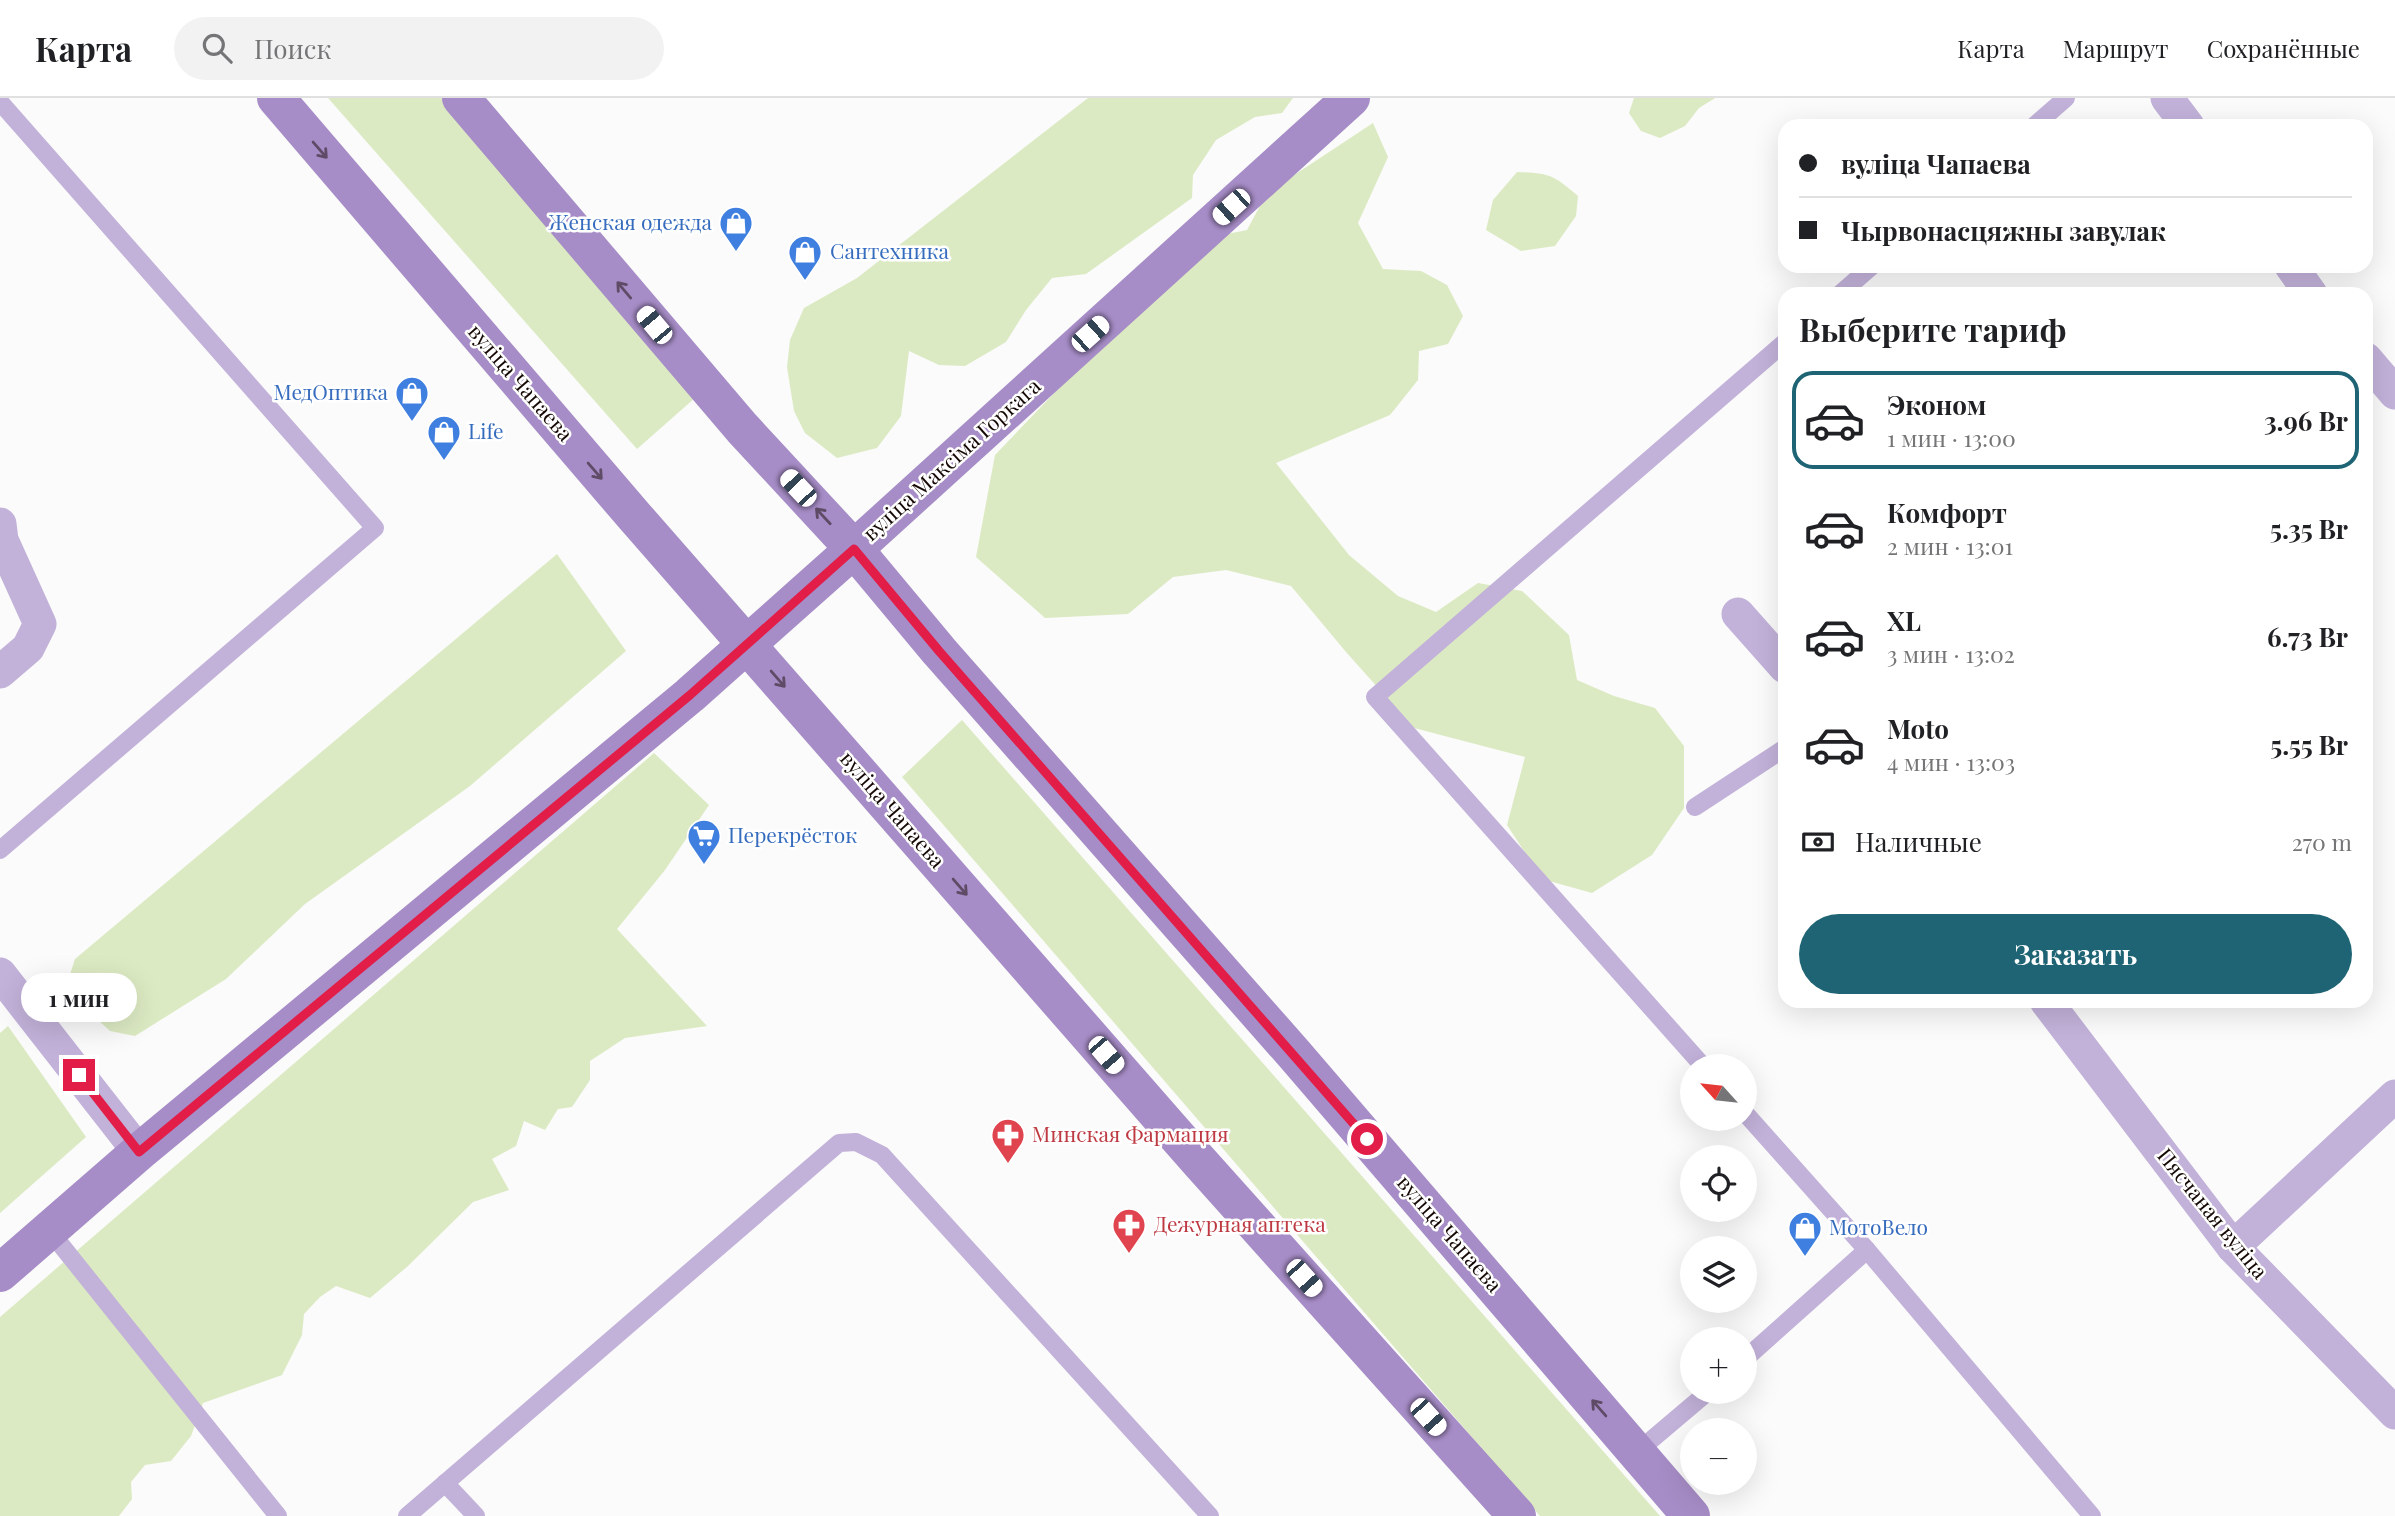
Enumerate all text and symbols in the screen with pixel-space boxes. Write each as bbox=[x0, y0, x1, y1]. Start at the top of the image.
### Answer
search box bbox=[174, 17, 664, 80]
text: Карта bbox=[35, 26, 132, 70]
icon: search bbox=[198, 29, 236, 67]
text: Поиск bbox=[254, 31, 331, 66]
text: Карта bbox=[1957, 32, 2025, 64]
text: Маршрут bbox=[2063, 32, 2169, 64]
text: Сохранённые bbox=[2207, 32, 2360, 64]
one-way arrow bbox=[312, 141, 328, 159]
text: вуліца Чапаева bbox=[1841, 146, 2031, 181]
car bbox=[1209, 185, 1254, 229]
shop icon: Женская одежда bbox=[717, 204, 755, 253]
place label: Женская одежда bbox=[548, 207, 713, 235]
text: Чырвонасцяжны завулак bbox=[1841, 213, 2166, 248]
shop icon: Сантехника bbox=[786, 233, 824, 282]
place label: Сантехника bbox=[830, 236, 950, 264]
one-way arrow bbox=[616, 281, 632, 299]
car bbox=[633, 302, 676, 348]
text: Выберите тариф bbox=[1799, 307, 2066, 350]
car bbox=[1068, 312, 1113, 356]
street label: вуліца Чапаева bbox=[463, 317, 580, 447]
street label: вуліца Максіма Горкага bbox=[856, 371, 1046, 546]
shop icon: МедОптика bbox=[393, 374, 431, 423]
place label: МедОптика bbox=[274, 377, 389, 405]
text: Эконом bbox=[1887, 387, 1986, 422]
icon: car bbox=[1803, 389, 1866, 452]
text: 3.96 Br bbox=[2264, 403, 2348, 438]
shop icon: Life bbox=[425, 413, 463, 462]
place label: Life bbox=[468, 416, 504, 444]
text: 1 мин · 13:00 bbox=[1887, 422, 2016, 453]
one-way arrow bbox=[588, 462, 603, 480]
car bbox=[776, 465, 821, 511]
text: Комфорт bbox=[1887, 495, 2007, 530]
icon: car bbox=[1803, 497, 1866, 560]
one-way arrow bbox=[815, 507, 831, 525]
text: 5.35 Br bbox=[2270, 511, 2348, 546]
text: 2 мин · 13:01 bbox=[1887, 530, 2013, 561]
text: XL bbox=[1887, 603, 1921, 638]
icon: car bbox=[1803, 605, 1866, 668]
text: 6.73 Br bbox=[2267, 619, 2348, 654]
text: 3 мин · 13:02 bbox=[1887, 638, 2015, 669]
one-way arrow bbox=[770, 670, 786, 688]
text: Moto bbox=[1887, 711, 1949, 746]
icon: car bbox=[1803, 713, 1866, 776]
text: 5.55 Br bbox=[2270, 727, 2348, 762]
street label: вуліца Чапаева bbox=[835, 744, 952, 874]
text: 4 мин · 13:03 bbox=[1887, 746, 2015, 777]
supermarket icon: Перекрёсток bbox=[685, 817, 723, 866]
place label: Перекрёсток bbox=[728, 820, 857, 848]
icon: cash bbox=[1799, 823, 1837, 861]
text: Наличные bbox=[1855, 824, 1982, 859]
text: 270 m bbox=[2292, 826, 2352, 857]
one-way arrow bbox=[952, 878, 968, 896]
button: Заказать bbox=[1799, 914, 2352, 994]
callout: 1 мин bbox=[21, 974, 137, 1023]
text: 1 мин bbox=[49, 982, 109, 1013]
car bbox=[1085, 1032, 1128, 1078]
north arrow bbox=[1680, 1054, 1757, 1130]
map controls bbox=[1680, 1054, 1757, 1495]
route end bbox=[63, 1059, 95, 1091]
pharmacy icon: Минская Фармация bbox=[989, 1116, 1027, 1165]
place label: Минская Фармация bbox=[1032, 1119, 1229, 1147]
route start bbox=[1351, 1123, 1383, 1155]
street label: Пясчаная вуліца bbox=[2152, 1142, 2275, 1284]
button: locate bbox=[1680, 1145, 1757, 1222]
street label: вуліца Чапаева bbox=[1392, 1168, 1509, 1298]
pharmacy icon: Дежурная аптека bbox=[1110, 1206, 1148, 1255]
place label: Дежурная аптека bbox=[1154, 1209, 1326, 1237]
shop icon: МотоВело bbox=[1786, 1209, 1824, 1258]
place label: МотоВело bbox=[1829, 1212, 1928, 1240]
button: layers bbox=[1680, 1236, 1757, 1313]
car bbox=[1283, 1255, 1326, 1301]
button: + bbox=[1680, 1327, 1757, 1404]
car bbox=[1407, 1394, 1450, 1440]
one-way arrow bbox=[1591, 1399, 1607, 1417]
button: − bbox=[1680, 1418, 1757, 1495]

